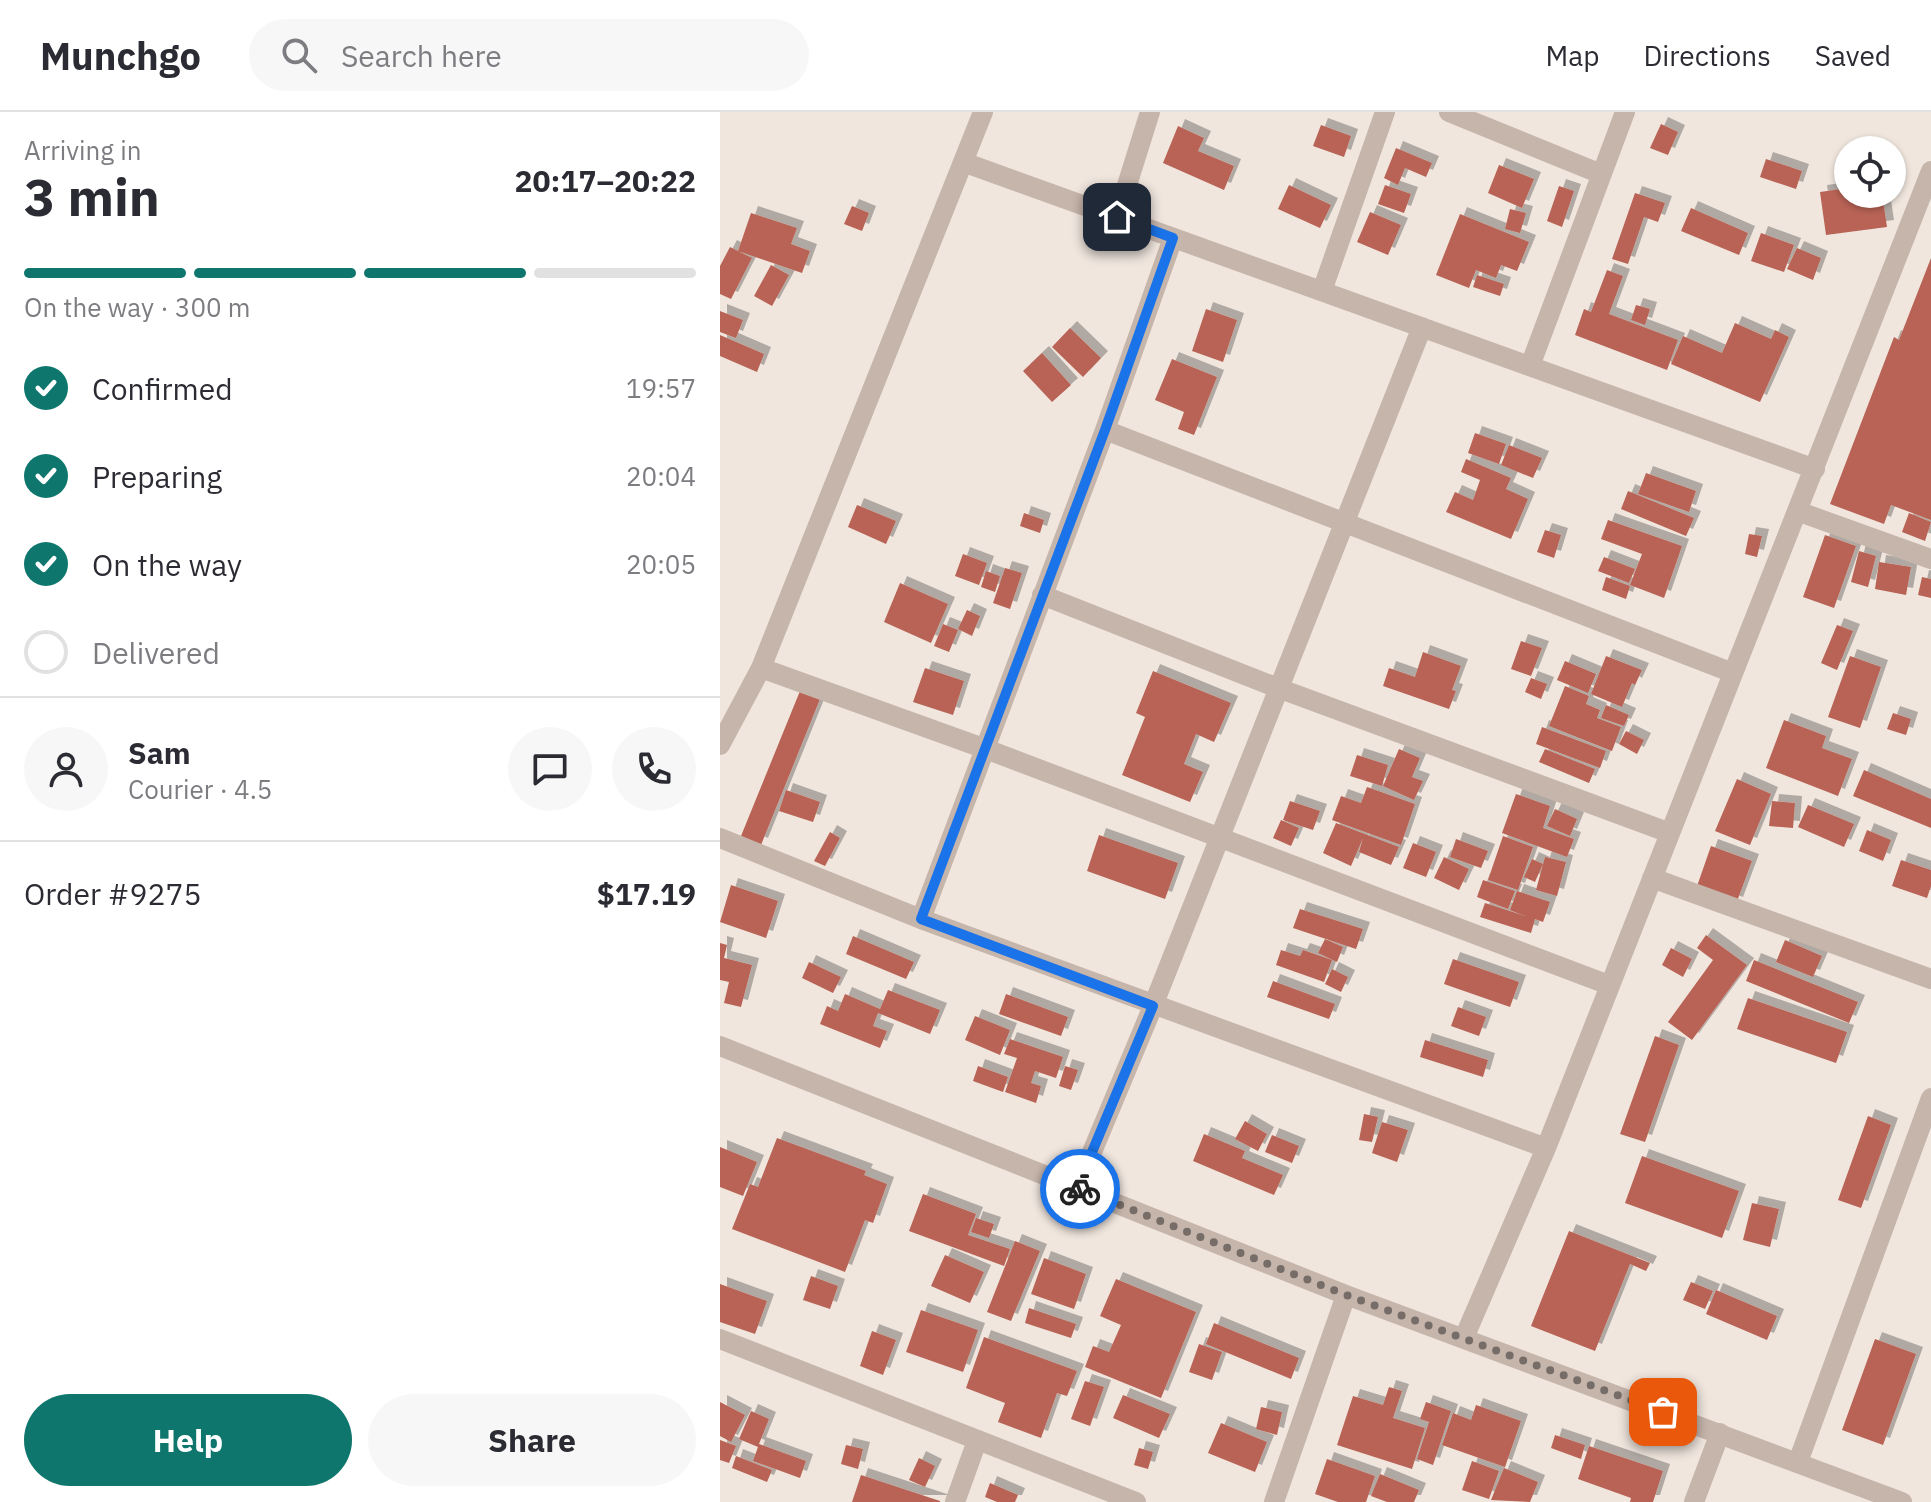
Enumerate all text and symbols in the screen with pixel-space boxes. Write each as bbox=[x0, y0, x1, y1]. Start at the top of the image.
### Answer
search box bbox=[249, 19, 809, 91]
text: Munchgo bbox=[40, 31, 201, 80]
icon: search bbox=[277, 33, 321, 77]
text: Search here bbox=[341, 36, 502, 75]
text: Map bbox=[1545, 37, 1599, 74]
text: Directions bbox=[1643, 37, 1771, 74]
text: Saved bbox=[1815, 37, 1891, 74]
text: Arriving in bbox=[24, 133, 141, 167]
map controls bbox=[1834, 136, 1906, 208]
button: locate bbox=[1834, 136, 1906, 208]
text: 20:17–20:22 bbox=[515, 161, 696, 200]
text: 3 min bbox=[24, 163, 160, 230]
pin bbox=[1083, 183, 1151, 251]
icon: home bbox=[1095, 195, 1139, 239]
text: On the way · 300 m bbox=[24, 290, 250, 324]
icon: check bbox=[24, 366, 68, 410]
text: Confirmed bbox=[92, 369, 233, 408]
text: 19:57 bbox=[626, 371, 696, 405]
icon: check bbox=[24, 454, 68, 498]
text: Preparing bbox=[92, 457, 222, 496]
text: 20:04 bbox=[626, 459, 696, 493]
icon: check bbox=[24, 542, 68, 586]
text: On the way bbox=[92, 545, 242, 584]
text: 20:05 bbox=[626, 547, 696, 581]
text: Delivered bbox=[92, 633, 220, 672]
button: person bbox=[24, 727, 108, 811]
button: chat bbox=[508, 727, 592, 811]
button: phone bbox=[612, 727, 696, 811]
text: Sam bbox=[128, 733, 191, 772]
text: Courier · 4.5 bbox=[128, 772, 272, 806]
text: Order #9275 bbox=[24, 874, 201, 913]
text: $17.19 bbox=[597, 874, 696, 913]
courier bbox=[1040, 1149, 1120, 1229]
icon: bike bbox=[1058, 1167, 1102, 1211]
pin bbox=[1629, 1378, 1697, 1446]
icon: bag bbox=[1641, 1390, 1685, 1434]
button: Help bbox=[24, 1394, 352, 1486]
button: Share bbox=[368, 1394, 696, 1486]

